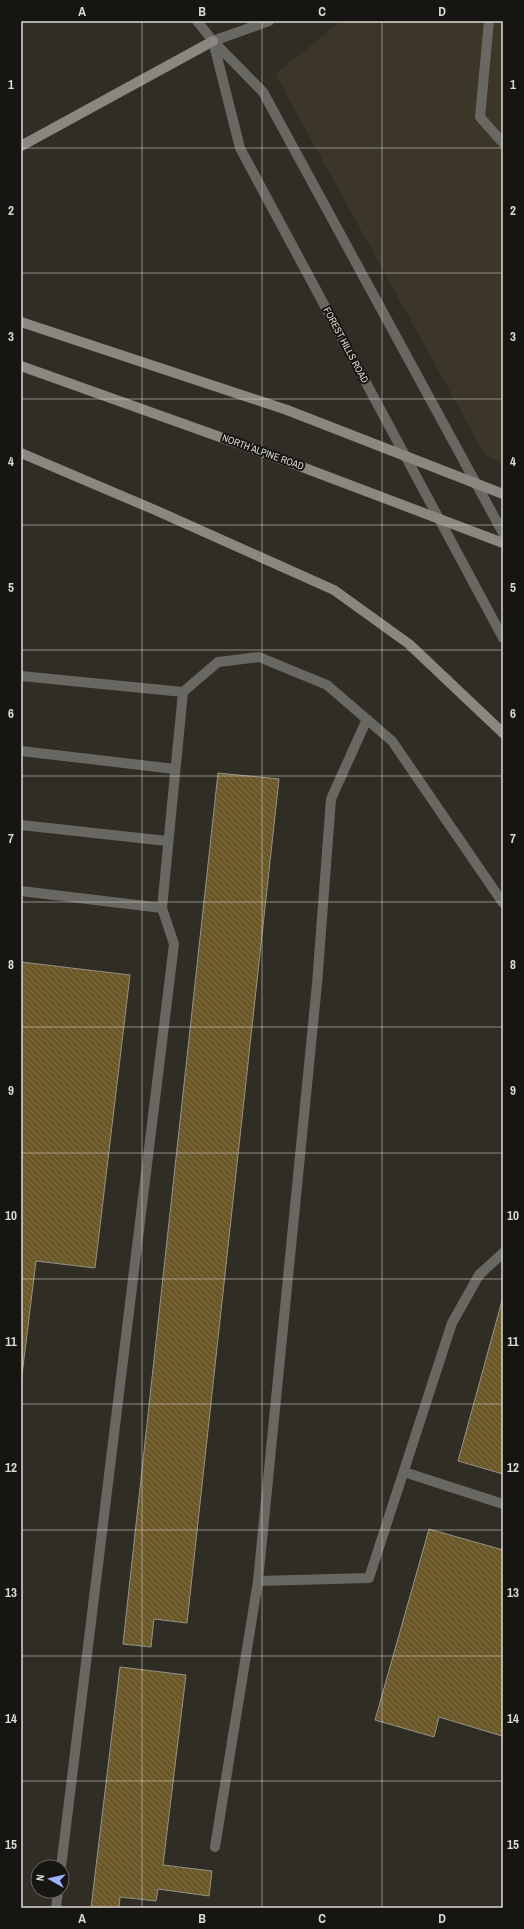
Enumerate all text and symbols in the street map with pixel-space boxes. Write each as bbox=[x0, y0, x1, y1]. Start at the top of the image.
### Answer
text: A bbox=[78, 3, 86, 20]
text: B bbox=[198, 3, 206, 20]
text: C bbox=[318, 3, 326, 20]
text: D bbox=[438, 3, 446, 20]
text: 1 bbox=[8, 76, 14, 93]
text: 1 bbox=[510, 76, 516, 93]
text: 2 bbox=[8, 202, 14, 219]
text: 2 bbox=[510, 202, 516, 219]
street label: FOREST HILLS ROAD bbox=[321, 305, 372, 385]
text: 3 bbox=[8, 328, 14, 345]
text: 3 bbox=[510, 328, 516, 345]
street label: NORTH ALPINE ROAD bbox=[220, 431, 306, 473]
text: 4 bbox=[8, 453, 14, 470]
text: 4 bbox=[510, 453, 516, 470]
text: 5 bbox=[8, 579, 14, 596]
text: 5 bbox=[510, 579, 516, 596]
text: 6 bbox=[8, 705, 14, 722]
text: 6 bbox=[510, 705, 516, 722]
text: 7 bbox=[8, 830, 14, 847]
text: 7 bbox=[510, 830, 516, 847]
text: 8 bbox=[8, 956, 14, 973]
text: 8 bbox=[510, 956, 516, 973]
text: 9 bbox=[8, 1082, 14, 1099]
text: 9 bbox=[510, 1082, 516, 1099]
text: 10 bbox=[5, 1207, 17, 1224]
text: 10 bbox=[507, 1207, 519, 1224]
text: 11 bbox=[5, 1333, 17, 1350]
text: 11 bbox=[507, 1333, 519, 1350]
text: 12 bbox=[5, 1459, 17, 1476]
text: 12 bbox=[507, 1459, 519, 1476]
text: 13 bbox=[5, 1584, 17, 1601]
text: 13 bbox=[507, 1584, 519, 1601]
text: 14 bbox=[5, 1710, 17, 1727]
text: 14 bbox=[507, 1710, 519, 1727]
text: 15 bbox=[5, 1836, 17, 1853]
text: 15 bbox=[507, 1836, 519, 1853]
north arrow bbox=[30, 1859, 70, 1899]
text: N bbox=[33, 1873, 47, 1882]
text: A bbox=[78, 1910, 86, 1927]
text: B bbox=[198, 1910, 206, 1927]
text: C bbox=[318, 1910, 326, 1927]
text: D bbox=[438, 1910, 446, 1927]

